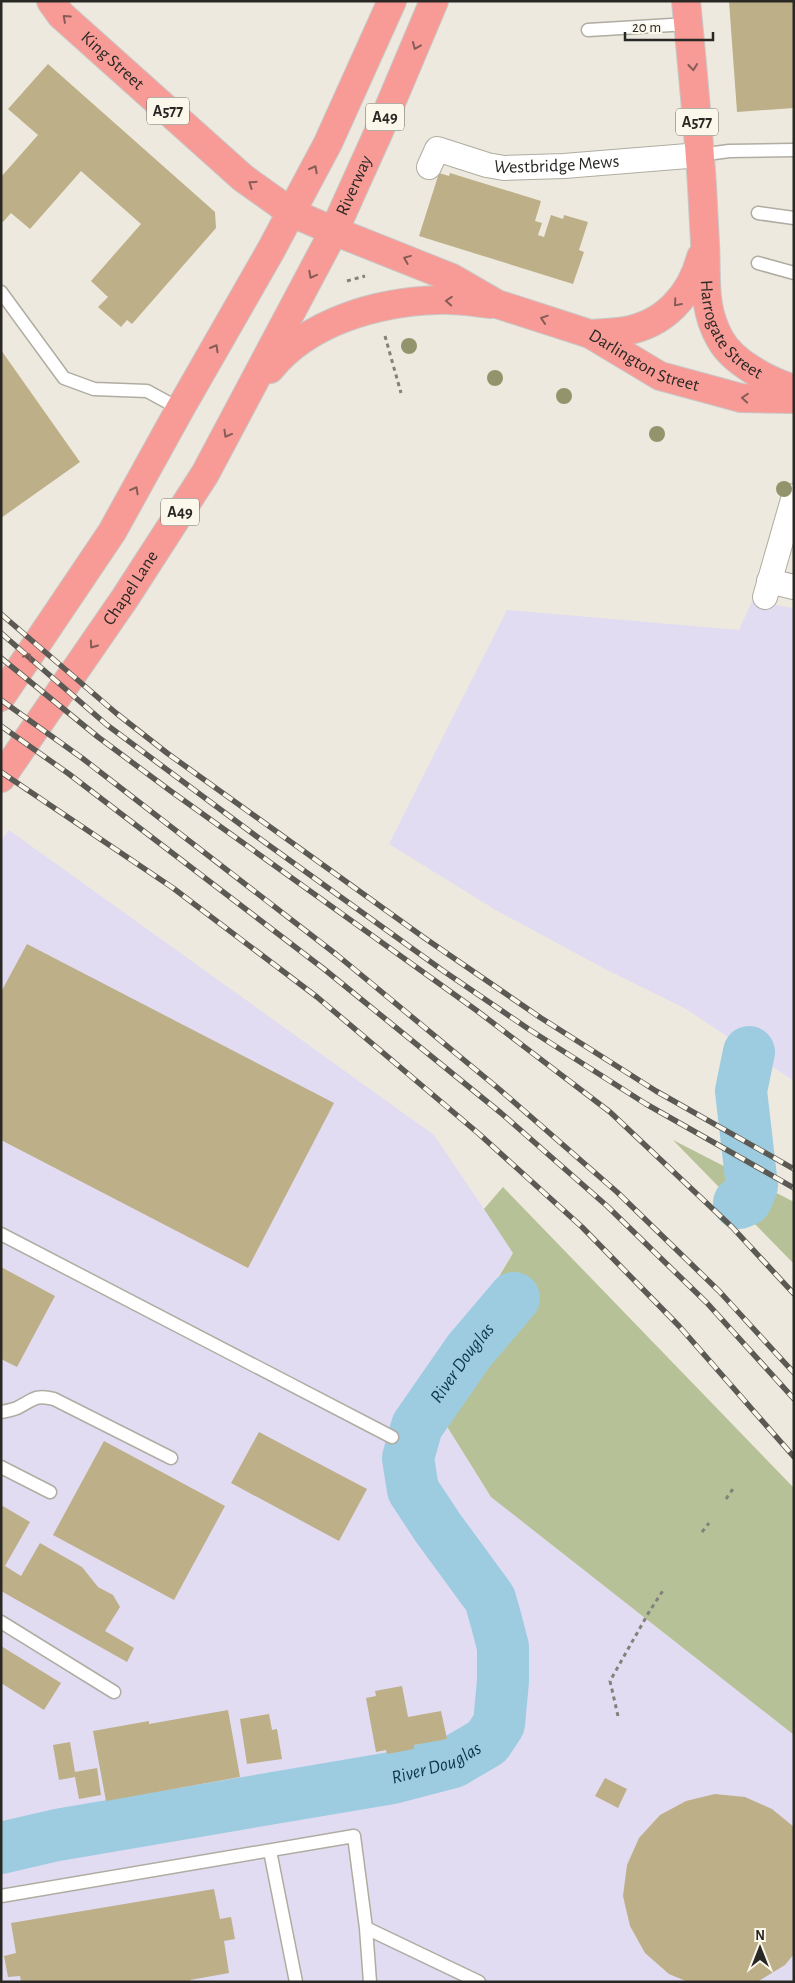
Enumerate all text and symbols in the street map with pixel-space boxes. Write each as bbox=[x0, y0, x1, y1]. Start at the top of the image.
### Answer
scale bar bbox=[625, 10, 712, 42]
one-way arrow bbox=[62, 15, 71, 24]
text: 20 m bbox=[632, 20, 661, 35]
street label: King Street bbox=[77, 28, 147, 94]
one-way arrow bbox=[411, 41, 422, 50]
one-way arrow bbox=[687, 64, 698, 72]
road number: A577 bbox=[147, 98, 189, 124]
road number: A49 bbox=[366, 104, 404, 130]
road number: A577 bbox=[676, 108, 718, 136]
street label: Riverway bbox=[333, 153, 376, 218]
street label: Westbridge Mews bbox=[492, 153, 620, 178]
one-way arrow bbox=[308, 166, 318, 175]
one-way arrow bbox=[248, 181, 258, 190]
one-way arrow bbox=[403, 255, 412, 266]
one-way arrow bbox=[308, 270, 318, 279]
street label: Harrogate Street bbox=[697, 280, 766, 383]
one-way arrow bbox=[444, 295, 452, 306]
one-way arrow bbox=[674, 297, 683, 306]
one-way arrow bbox=[540, 315, 548, 325]
street label: Darlington Street bbox=[586, 326, 701, 395]
one-way arrow bbox=[208, 344, 218, 353]
one-way arrow bbox=[741, 392, 749, 403]
one-way arrow bbox=[223, 428, 233, 437]
one-way arrow bbox=[129, 486, 139, 495]
road number: A49 bbox=[161, 498, 199, 526]
street label: Chapel Lane bbox=[100, 548, 162, 629]
one-way arrow bbox=[90, 639, 99, 648]
one-way arrow bbox=[22, 653, 32, 662]
water label: River Douglas bbox=[427, 1320, 498, 1406]
water label: River Douglas bbox=[389, 1738, 484, 1787]
north arrow bbox=[735, 1923, 785, 1973]
text: N bbox=[755, 1929, 765, 1943]

